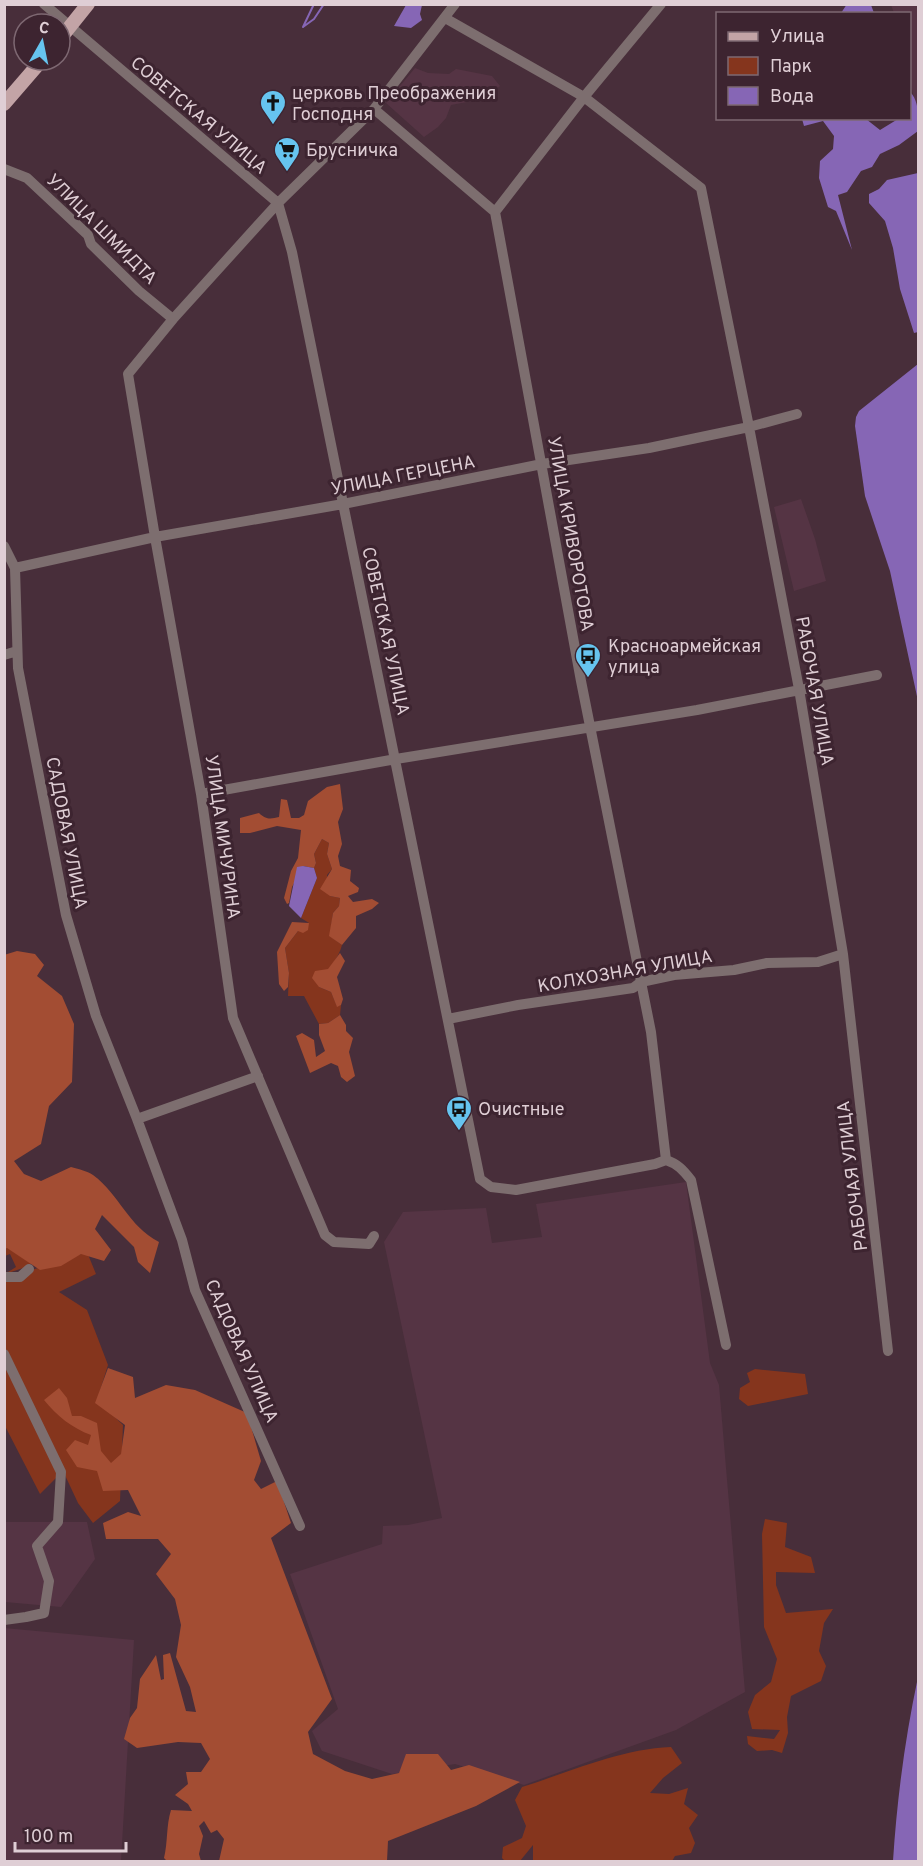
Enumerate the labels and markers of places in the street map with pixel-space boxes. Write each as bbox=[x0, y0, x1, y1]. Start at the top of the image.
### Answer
place label: церковь Преображения Господня bbox=[292, 83, 496, 127]
church icon: церковь Преображения Господня bbox=[258, 88, 288, 126]
supermarket icon: Брусничка bbox=[272, 135, 302, 173]
place label: Брусничка bbox=[306, 140, 398, 163]
place label: Красноармейская улица bbox=[608, 636, 761, 680]
bus stop icon: Красноармейская улица bbox=[573, 641, 603, 679]
bus stop icon: Очистные bbox=[444, 1094, 474, 1132]
place label: Очистные bbox=[478, 1099, 564, 1122]

